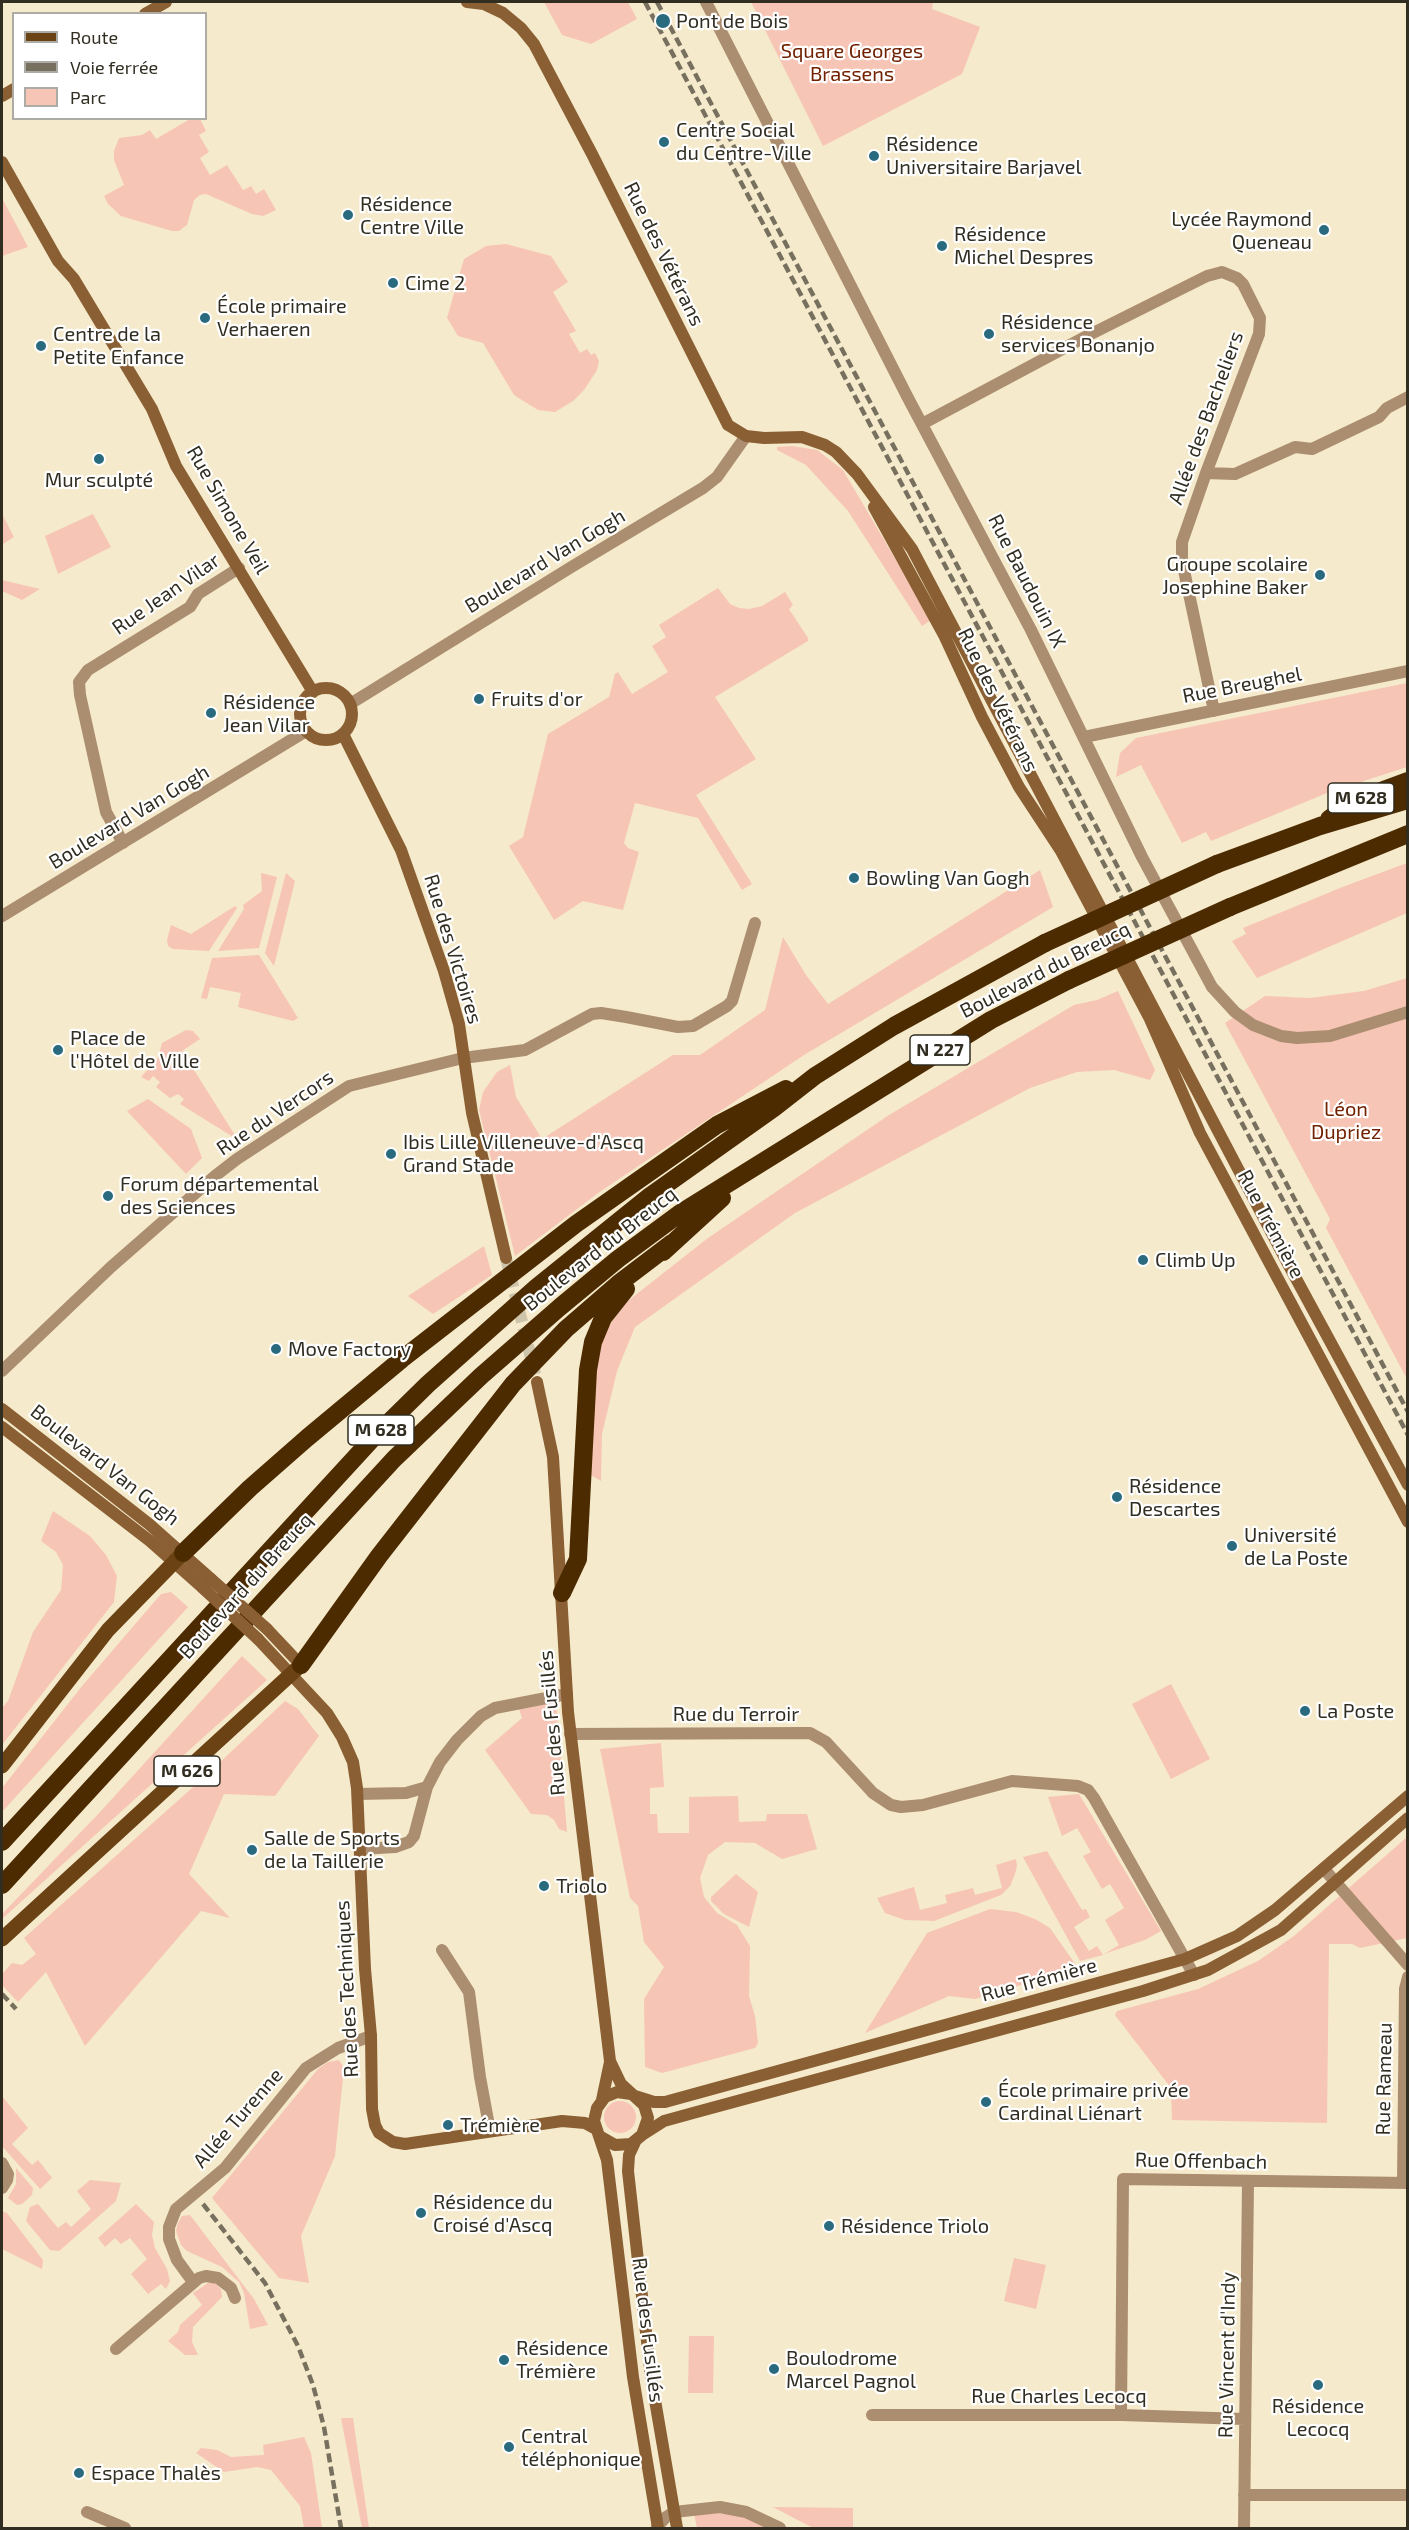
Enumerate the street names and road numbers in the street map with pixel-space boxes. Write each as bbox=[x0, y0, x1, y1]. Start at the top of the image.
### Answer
street label: Rue des Vétérans bbox=[619, 178, 709, 330]
street label: Allée des Bacheliers bbox=[1164, 328, 1248, 508]
street label: Rue Simone Veil bbox=[182, 442, 274, 578]
street label: Boulevard Van Gogh bbox=[461, 504, 629, 618]
street label: Rue Baudouin IX bbox=[983, 510, 1071, 652]
street label: Rue Jean Vilar bbox=[108, 548, 224, 640]
street label: Rue des Vétérans bbox=[953, 624, 1043, 776]
street label: Rue Breughel bbox=[1180, 662, 1304, 708]
street label: Boulevard Van Gogh bbox=[45, 760, 213, 874]
road number: M 628 bbox=[1328, 783, 1394, 813]
street label: Rue des Victoires bbox=[419, 871, 487, 1027]
street label: Boulevard du Breucq bbox=[956, 917, 1134, 1023]
road number: N 227 bbox=[910, 1035, 970, 1065]
street label: Rue du Vercors bbox=[212, 1065, 338, 1161]
street label: Rue Trémière bbox=[1232, 1166, 1310, 1282]
street label: Boulevard du Breucq bbox=[519, 1182, 681, 1316]
street label: Boulevard Van Gogh bbox=[26, 1399, 184, 1531]
road number: M 628 bbox=[348, 1415, 414, 1445]
street label: Boulevard du Breucq bbox=[174, 1508, 318, 1664]
street label: Rue des Fusillés bbox=[534, 1649, 570, 1797]
street label: Rue du Terroir bbox=[673, 1702, 799, 1726]
road number: M 626 bbox=[154, 1756, 220, 1786]
street label: Rue des Techniques bbox=[330, 1900, 364, 2078]
street label: Rue Trémière bbox=[978, 1953, 1100, 2007]
street label: Rue Rameau bbox=[1371, 2022, 1397, 2136]
street label: Allée Turenne bbox=[188, 2063, 288, 2173]
street label: Rue Offenbach bbox=[1135, 2148, 1267, 2174]
street label: Rue des Fusillés bbox=[627, 2256, 669, 2404]
street label: Rue Vincent d'Indy bbox=[1214, 2272, 1240, 2438]
street label: Rue Charles Lecocq bbox=[971, 2384, 1147, 2408]

